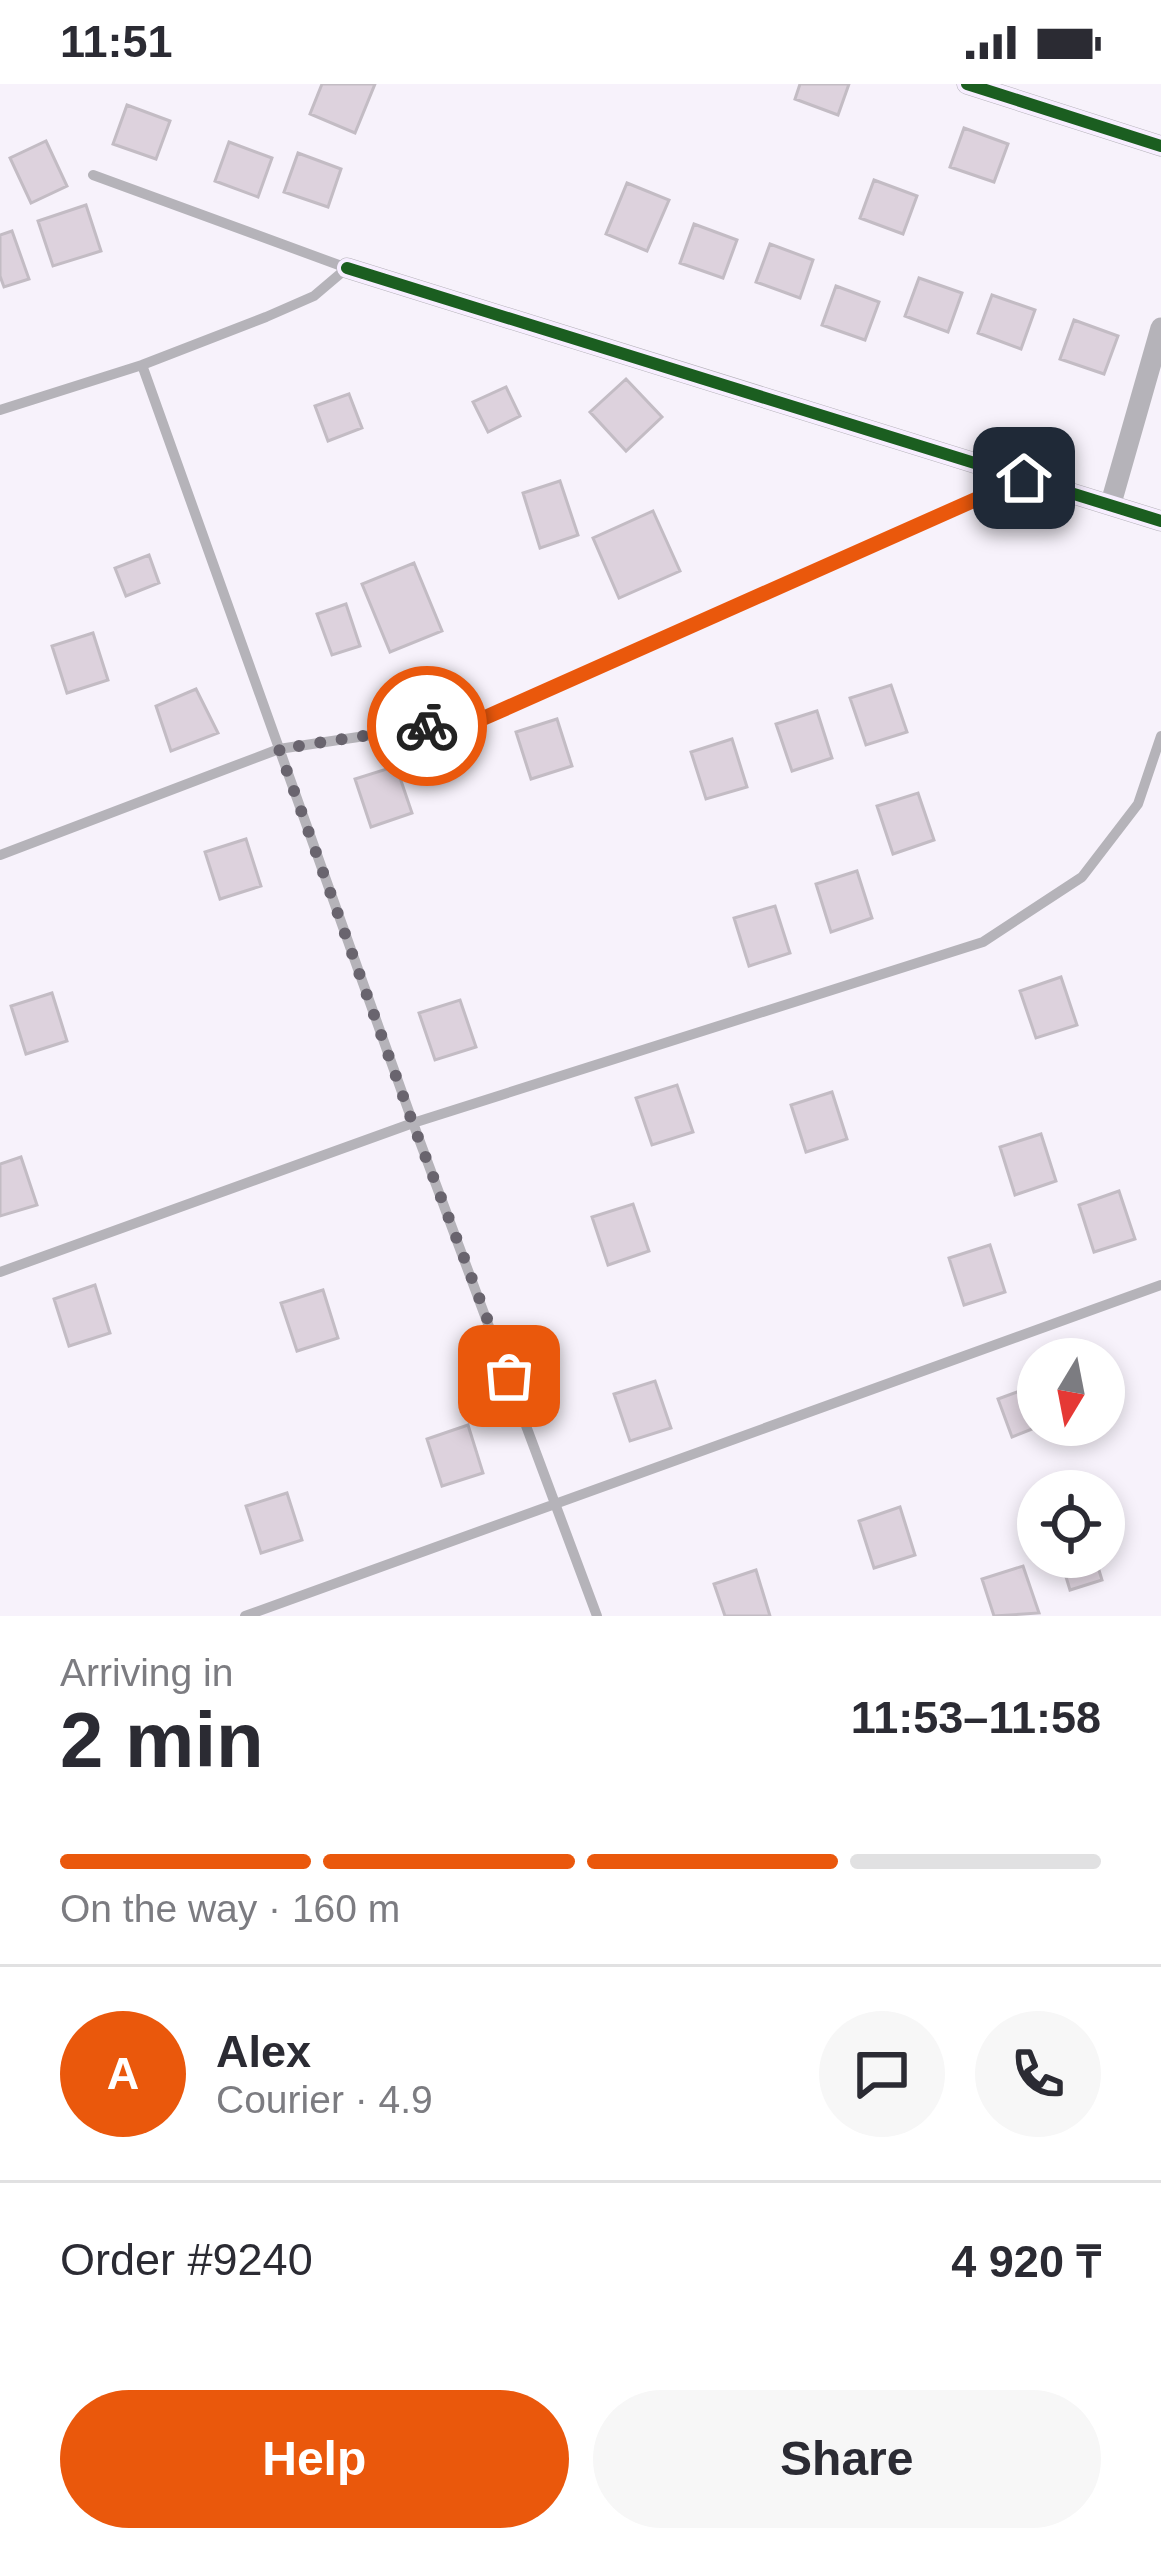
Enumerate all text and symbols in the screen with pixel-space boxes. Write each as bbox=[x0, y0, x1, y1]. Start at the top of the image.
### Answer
text: 11:51 bbox=[60, 16, 173, 67]
pin bbox=[973, 427, 1075, 529]
icon: home bbox=[991, 445, 1057, 511]
courier bbox=[367, 666, 487, 786]
icon: bike bbox=[394, 693, 460, 759]
pin bbox=[458, 1325, 560, 1427]
north arrow bbox=[1017, 1338, 1125, 1446]
map controls bbox=[1017, 1338, 1125, 1578]
icon: bag bbox=[476, 1343, 542, 1409]
button: locate bbox=[1017, 1470, 1125, 1578]
text: Arriving in bbox=[60, 1651, 233, 1694]
text: 11:53–11:58 bbox=[851, 1692, 1101, 1743]
text: 2 min bbox=[60, 1696, 264, 1784]
text: On the way · 160 m bbox=[60, 1887, 400, 1930]
button: chat bbox=[819, 2011, 945, 2137]
button: phone bbox=[975, 2011, 1101, 2137]
text: Alex bbox=[216, 2026, 311, 2077]
text: A bbox=[107, 2048, 139, 2099]
text: Courier · 4.9 bbox=[216, 2078, 433, 2121]
text: Order #9240 bbox=[60, 2234, 313, 2285]
text: 4 920 ₸ bbox=[951, 2236, 1101, 2287]
button: Help bbox=[60, 2390, 569, 2528]
button: Share bbox=[593, 2390, 1101, 2528]

